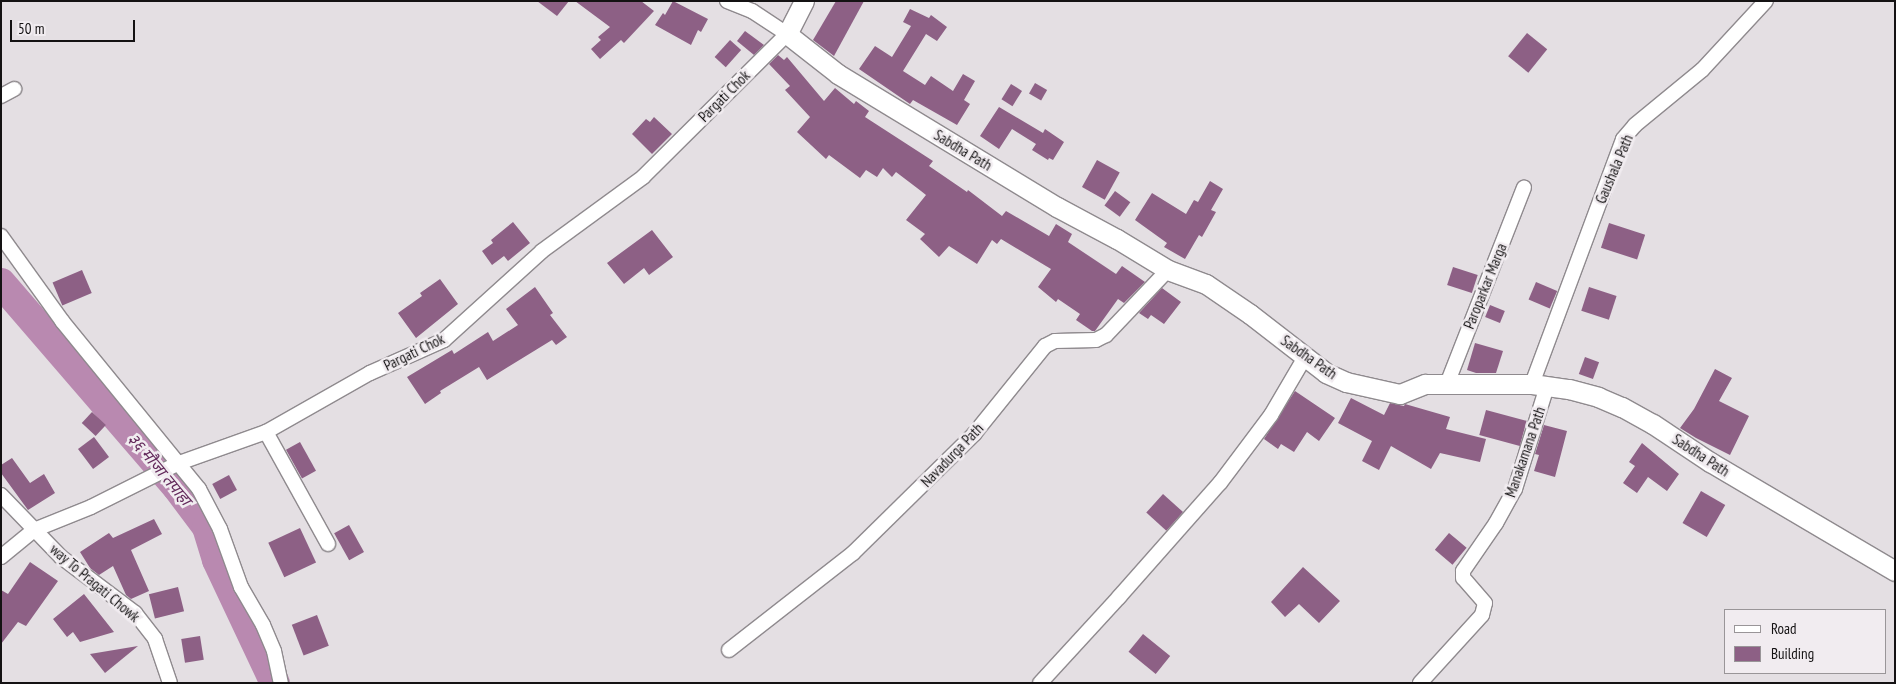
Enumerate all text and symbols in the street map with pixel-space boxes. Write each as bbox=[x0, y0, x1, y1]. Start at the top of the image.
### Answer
scale bar bbox=[12, 10, 138, 42]
text: 50 m bbox=[18, 19, 44, 38]
street label: Pargati Chok bbox=[695, 67, 753, 125]
street label: Sabdha Path bbox=[931, 126, 995, 174]
street label: Gaushala Path bbox=[1591, 132, 1637, 206]
street label: Paroparkar Marga bbox=[1460, 241, 1510, 331]
street label: Pargati Chok bbox=[381, 330, 447, 374]
street label: Sabdha Path bbox=[1278, 331, 1340, 383]
street label: Manakamana Path bbox=[1501, 404, 1549, 500]
street label: Navadurga Path bbox=[917, 419, 987, 491]
water label: ३६ मौजा तपाहा bbox=[124, 429, 196, 509]
street label: Sabdha Path bbox=[1669, 430, 1733, 480]
street label: way To Pragati Chowk bbox=[46, 540, 144, 626]
legend bbox=[1724, 609, 1886, 674]
text: Road bbox=[1771, 619, 1797, 638]
text: Building bbox=[1771, 644, 1814, 663]

